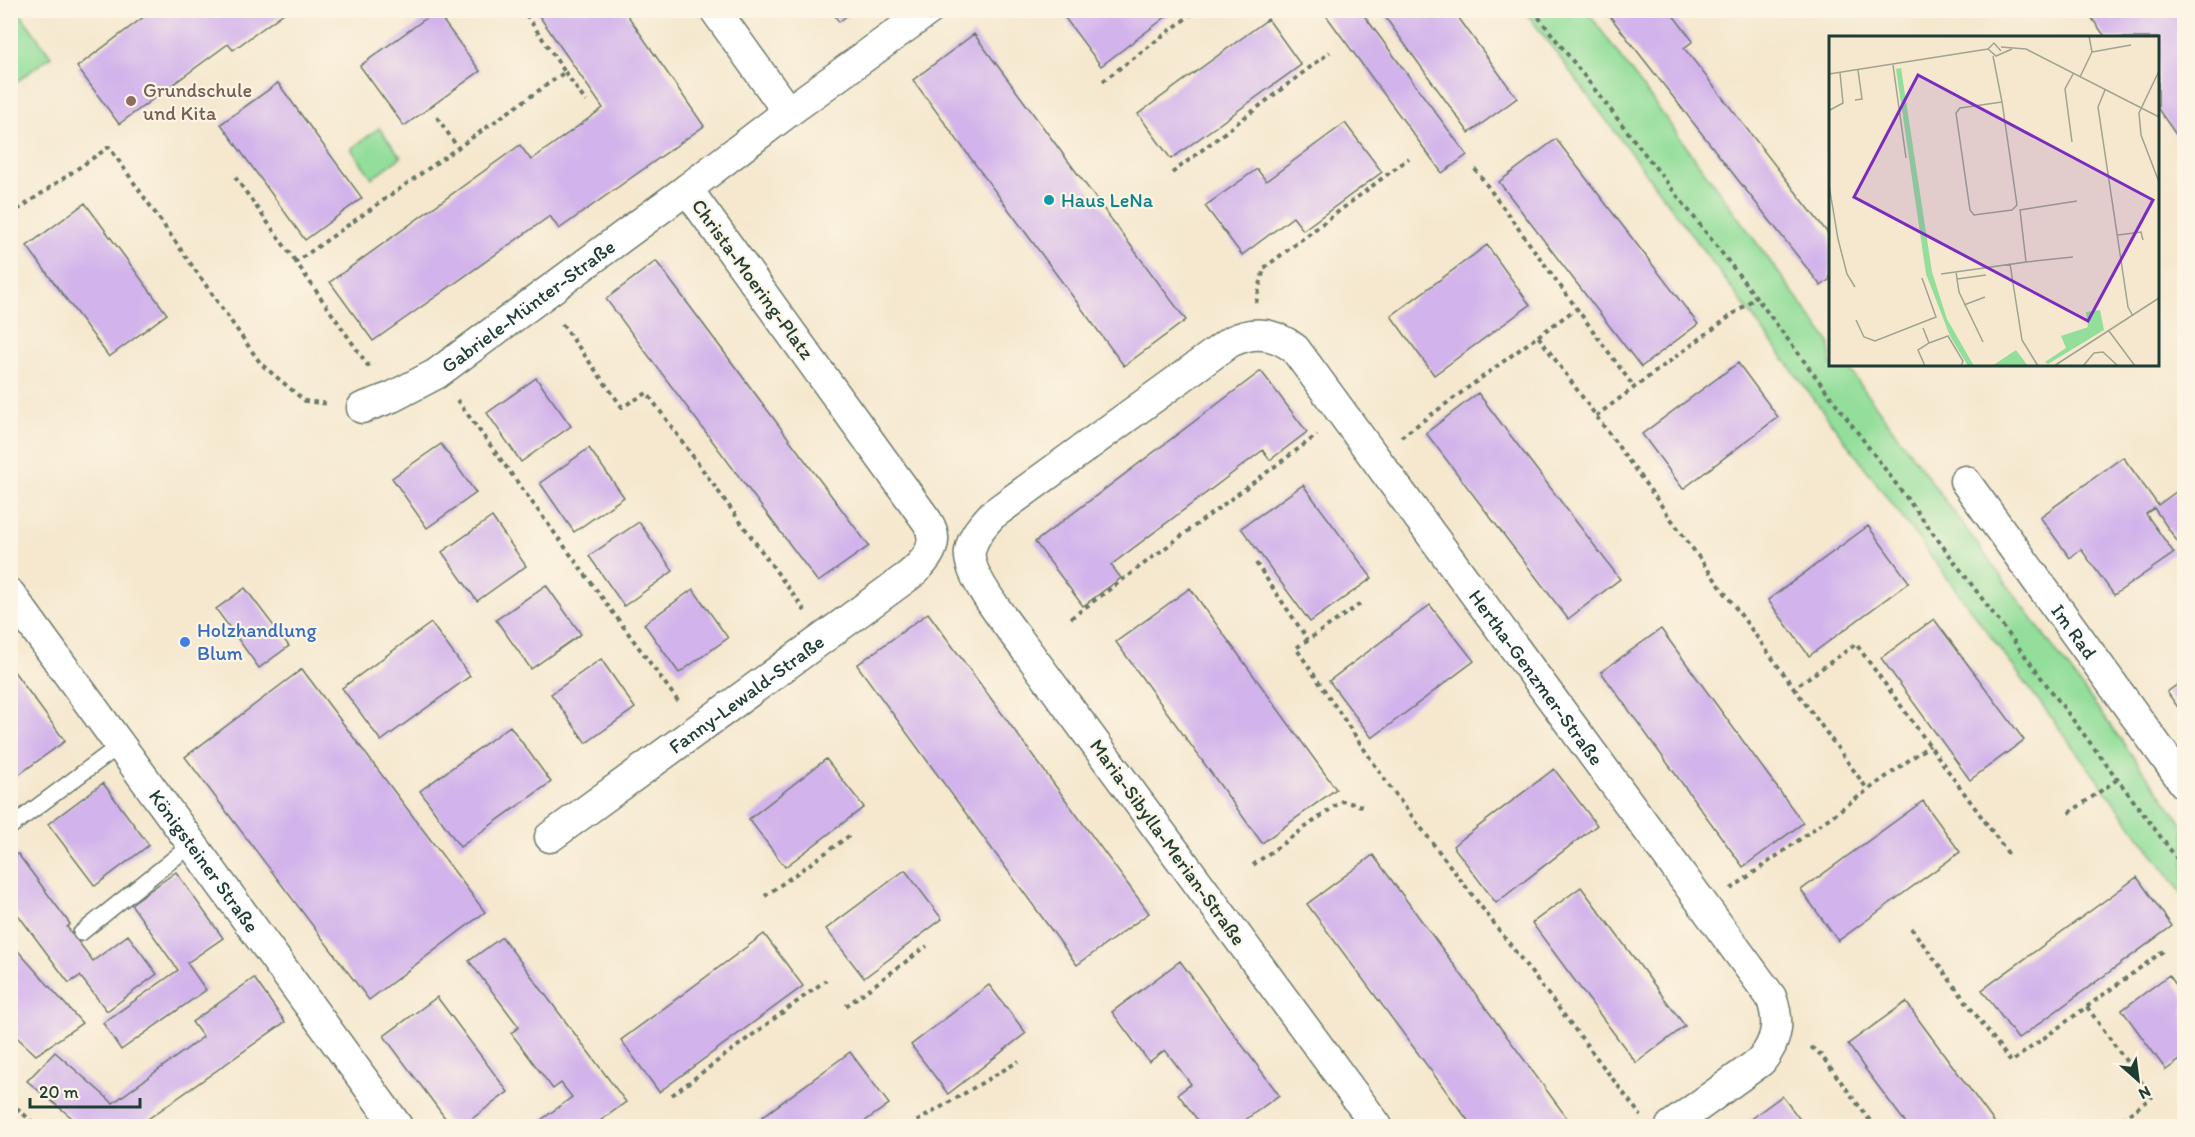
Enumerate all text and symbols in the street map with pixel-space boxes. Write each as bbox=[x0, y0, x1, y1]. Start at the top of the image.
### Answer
inset map bbox=[1829, 36, 2159, 366]
place label: Grundschule und Kita bbox=[143, 78, 252, 125]
marker: Grundschule und Kita bbox=[124, 94, 138, 108]
place label: Haus LeNa bbox=[1061, 188, 1154, 212]
marker: Haus LeNa bbox=[1042, 193, 1056, 207]
street label: Christa-Moering-Platz bbox=[687, 194, 820, 365]
street label: Gabriele-Münter-Straße bbox=[437, 234, 620, 378]
street label: Hertha-Genzmer-Straße bbox=[1464, 585, 1609, 770]
street label: Im Rad bbox=[2046, 599, 2102, 664]
place label: Holzhandlung Blum bbox=[197, 618, 317, 665]
street label: Fanny-Lewald-Straße bbox=[664, 629, 829, 758]
marker: Holzhandlung Blum bbox=[178, 635, 192, 649]
street label: Maria-Sibylla-Merian-Straße bbox=[1085, 734, 1251, 950]
street label: Königsteiner Straße bbox=[144, 784, 264, 937]
north arrow bbox=[2108, 1050, 2168, 1110]
scale bar bbox=[30, 1071, 140, 1109]
text: 20 m bbox=[39, 1081, 79, 1103]
text: N bbox=[2136, 1082, 2154, 1104]

